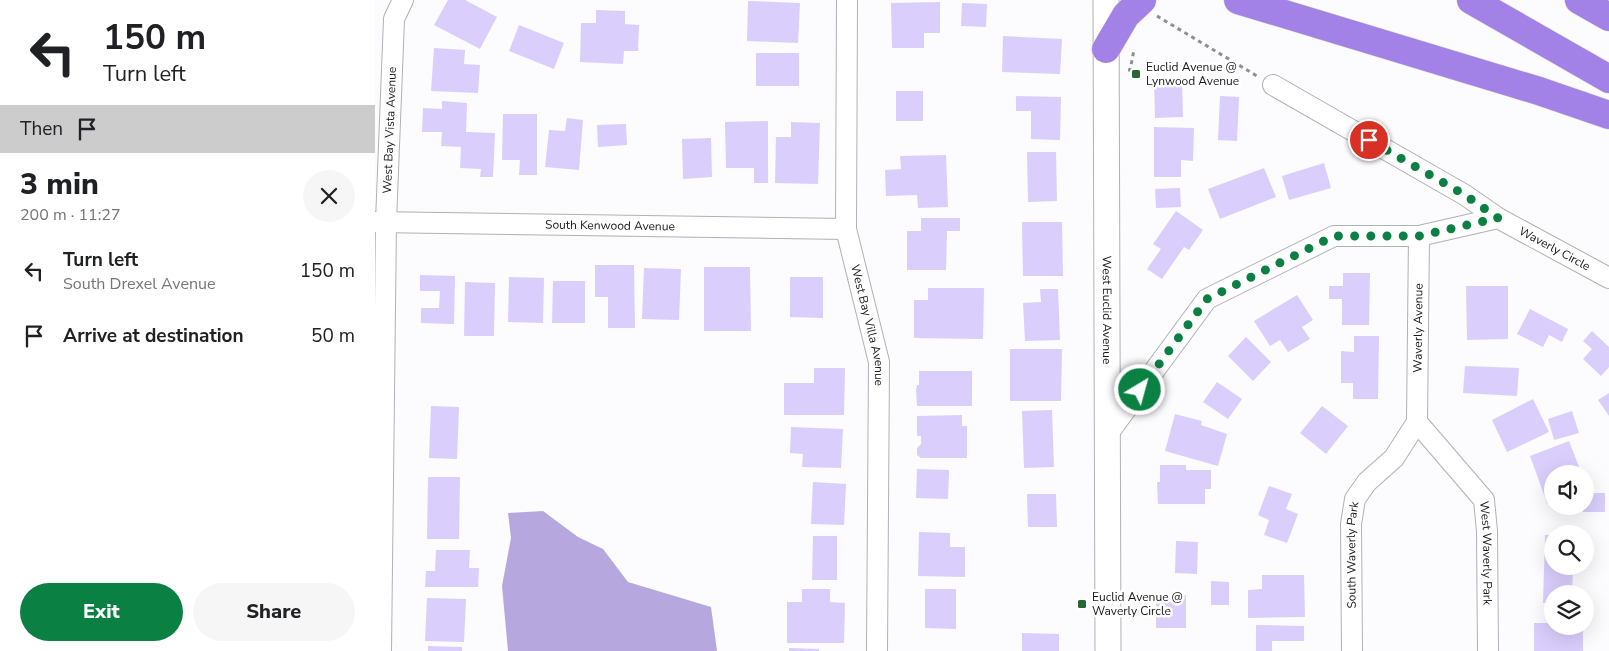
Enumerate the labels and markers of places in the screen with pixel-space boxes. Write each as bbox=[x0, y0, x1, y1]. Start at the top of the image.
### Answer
place label: Euclid Avenue @ Lynwood Avenue bbox=[1146, 59, 1239, 89]
marker: Euclid Avenue @ Lynwood Avenue bbox=[1130, 68, 1142, 80]
pin bbox=[1348, 119, 1390, 161]
place label: Euclid Avenue @ Waverly Circle bbox=[1092, 589, 1183, 619]
marker: Euclid Avenue @ Waverly Circle bbox=[1076, 598, 1088, 610]

